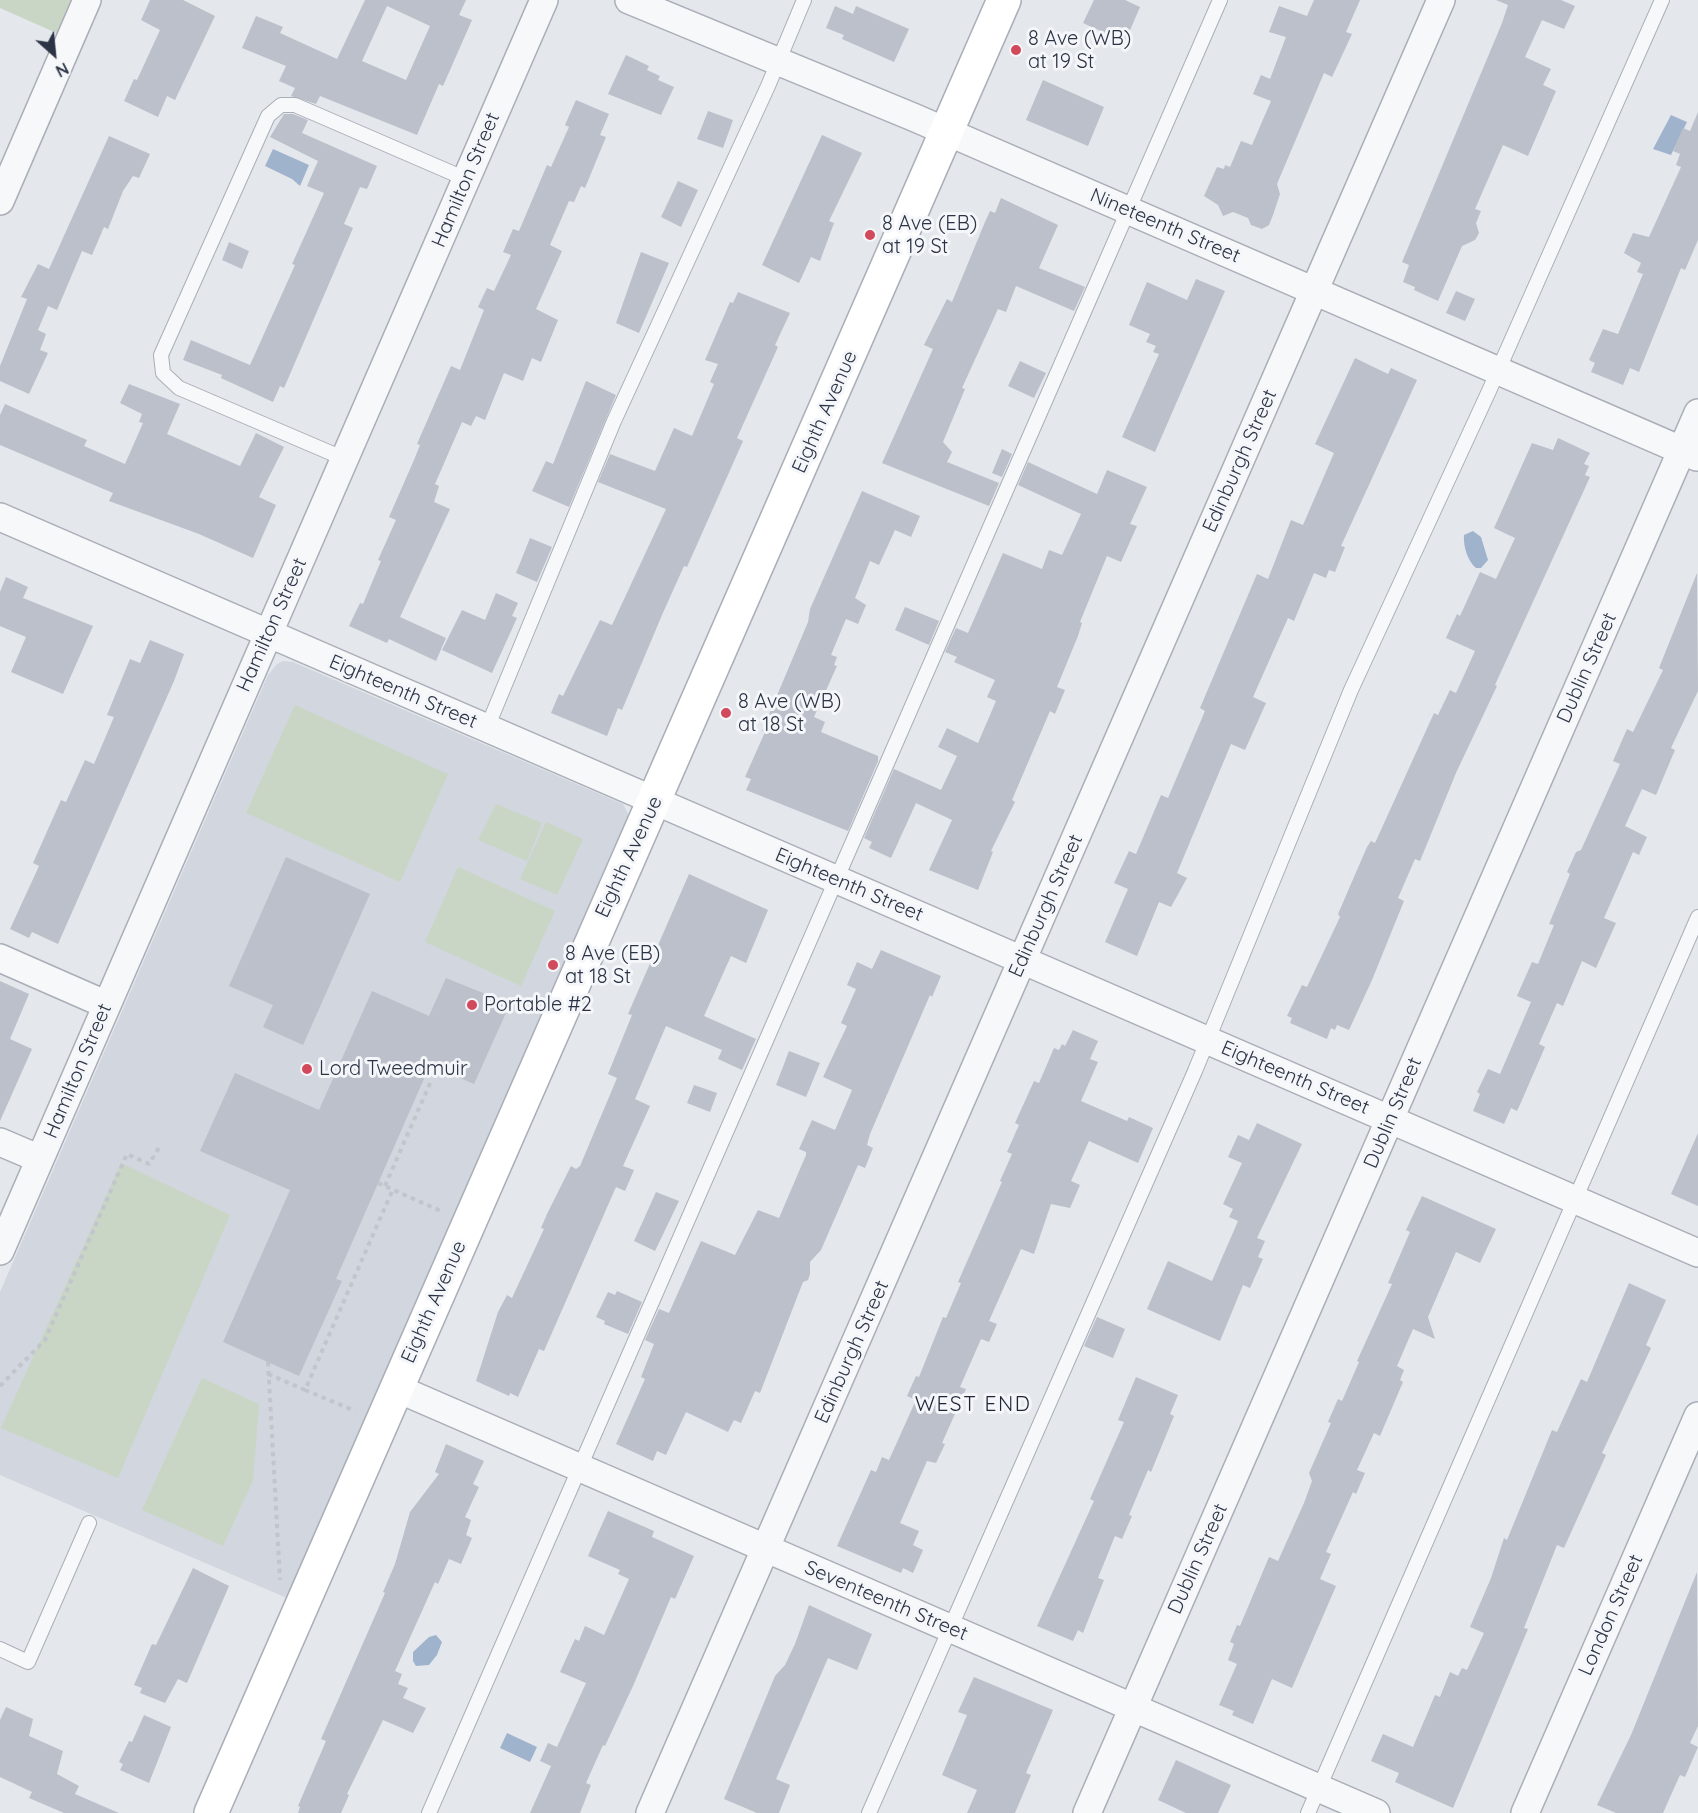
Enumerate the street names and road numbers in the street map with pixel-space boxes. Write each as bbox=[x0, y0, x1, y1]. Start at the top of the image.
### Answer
street label: Hamilton Street bbox=[427, 109, 505, 251]
street label: Nineteenth Street bbox=[1086, 184, 1244, 268]
street label: Eighth Avenue bbox=[787, 347, 863, 477]
street label: Edinburgh Street bbox=[1198, 386, 1282, 536]
street label: Hamilton Street bbox=[232, 554, 312, 696]
street label: Dublin Street bbox=[1552, 609, 1622, 727]
street label: Eighteenth Street bbox=[325, 650, 481, 734]
street label: Eighth Avenue bbox=[590, 792, 668, 922]
street label: Edinburgh Street bbox=[1004, 831, 1088, 981]
street label: Eighteenth Street bbox=[771, 843, 927, 927]
street label: Hamilton Street bbox=[39, 1000, 117, 1142]
street label: Eighteenth Street bbox=[1217, 1036, 1373, 1120]
street label: Dublin Street bbox=[1359, 1054, 1427, 1172]
street label: Eighth Avenue bbox=[396, 1237, 472, 1367]
street label: Edinburgh Street bbox=[810, 1277, 894, 1427]
street label: Dublin Street bbox=[1163, 1500, 1233, 1618]
street label: London Street bbox=[1574, 1551, 1648, 1679]
street label: Seventeenth Street bbox=[801, 1556, 971, 1646]

